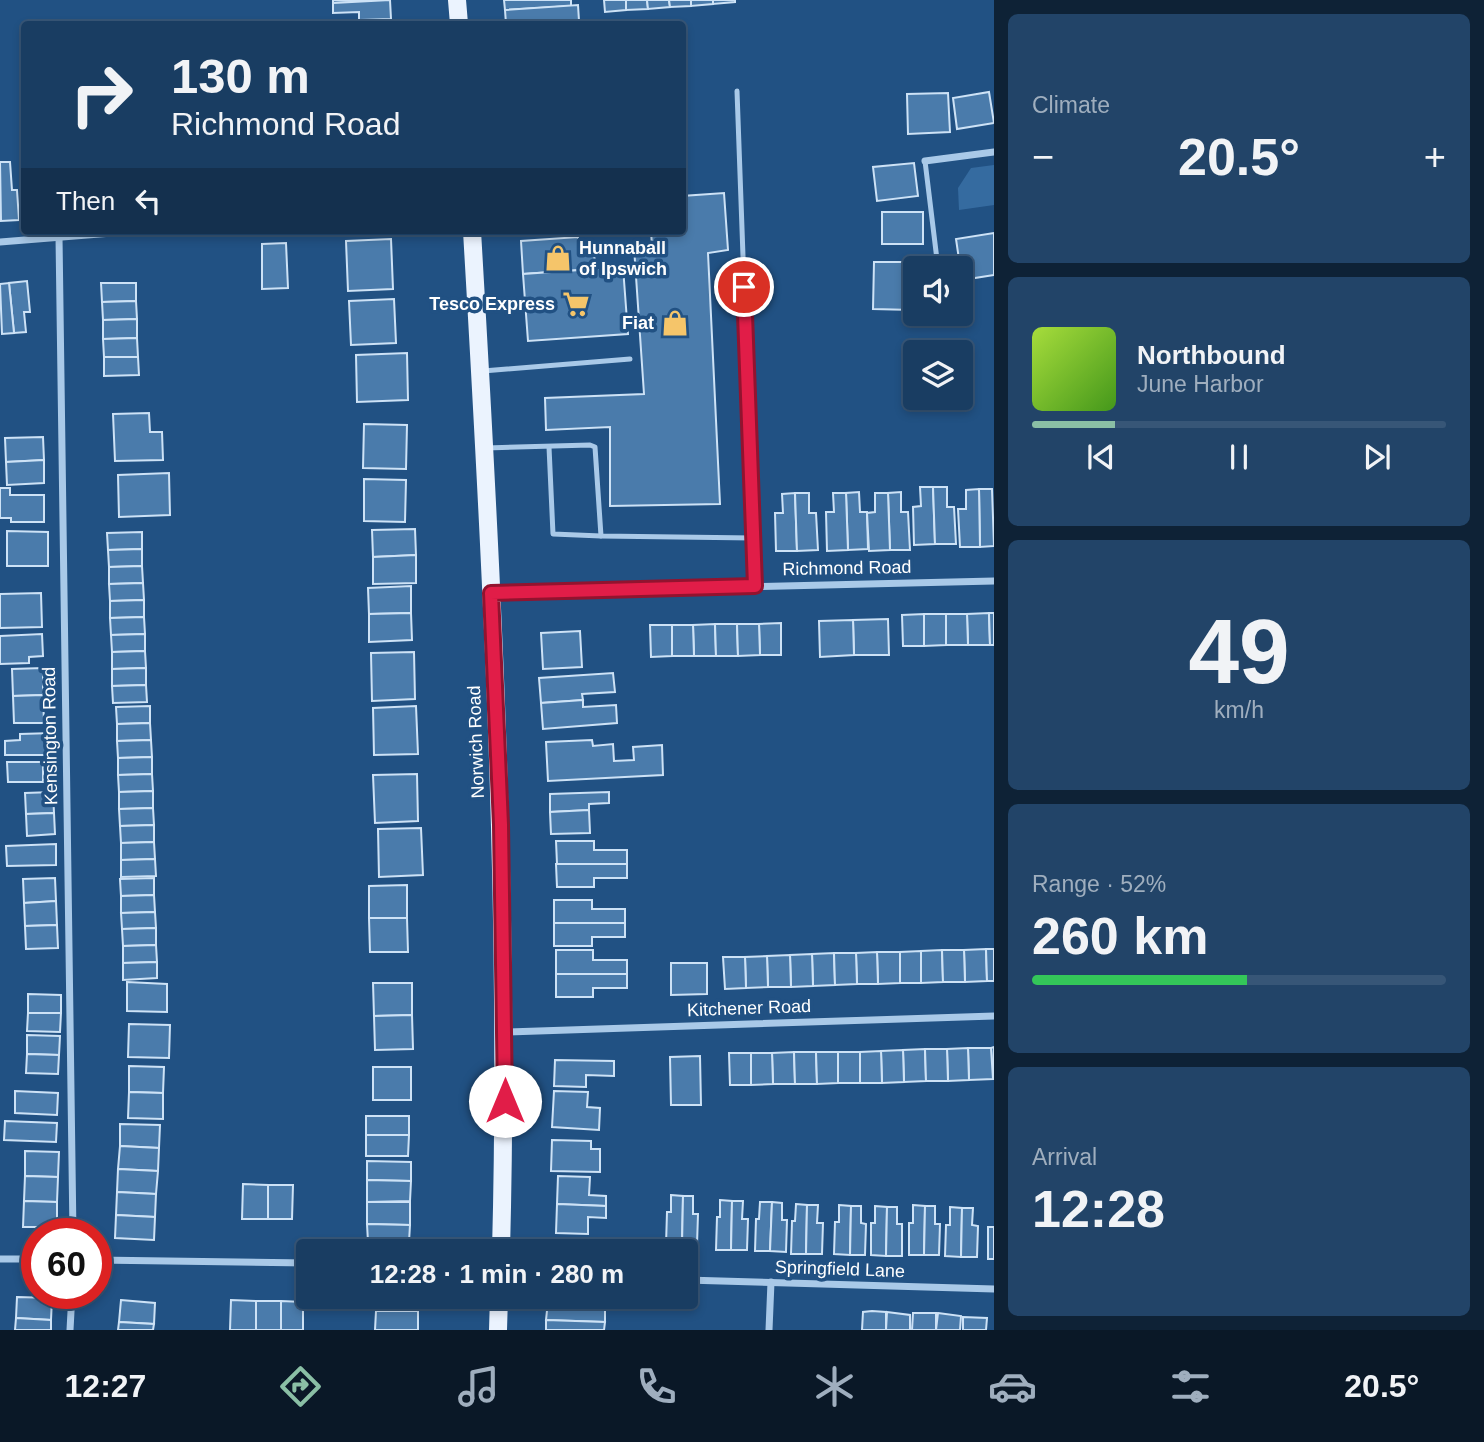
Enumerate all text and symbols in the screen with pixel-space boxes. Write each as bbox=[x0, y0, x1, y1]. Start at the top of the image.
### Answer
icon: right bbox=[56, 49, 147, 140]
text: 130 m bbox=[171, 49, 310, 103]
text: Climate bbox=[1032, 92, 1110, 118]
text: Richmond Road bbox=[171, 106, 400, 142]
text: 20.5° bbox=[1178, 128, 1300, 186]
text: − bbox=[1032, 136, 1054, 178]
text: + bbox=[1424, 136, 1446, 178]
icon: left bbox=[129, 182, 167, 220]
text: Then bbox=[56, 186, 115, 216]
place label: Hunnaball of Ipswich bbox=[579, 238, 667, 279]
shop icon: Hunnaball of Ipswich bbox=[543, 243, 573, 273]
map controls bbox=[903, 256, 973, 410]
button: sound bbox=[903, 256, 973, 326]
pin bbox=[714, 257, 774, 317]
icon: arrive bbox=[725, 268, 763, 306]
supermarket icon: Tesco Express bbox=[561, 289, 591, 319]
place label: Tesco Express bbox=[429, 294, 555, 314]
shop icon: Fiat bbox=[660, 308, 690, 338]
place label: Fiat bbox=[622, 313, 654, 333]
button: layers bbox=[903, 340, 973, 410]
text: Northbound bbox=[1137, 340, 1286, 370]
text: June Harbor bbox=[1137, 371, 1264, 397]
icon: previous bbox=[1082, 438, 1120, 476]
icon: pause bbox=[1220, 438, 1258, 476]
icon: next bbox=[1358, 438, 1396, 476]
street label: Richmond Road bbox=[782, 557, 912, 579]
text: 49 bbox=[1188, 601, 1290, 702]
street label: Kensington Road bbox=[39, 667, 61, 805]
street label: Norwich Road bbox=[464, 685, 488, 799]
text: km/h bbox=[1214, 697, 1264, 723]
text: Range · 52% bbox=[1032, 871, 1166, 897]
text: 260 km bbox=[1032, 907, 1208, 965]
street label: Kitchener Road bbox=[687, 996, 811, 1020]
position arrow bbox=[468, 1064, 542, 1138]
text: Arrival bbox=[1032, 1144, 1097, 1170]
text: 12:28 bbox=[1032, 1180, 1165, 1238]
speed limit sign: 60 bbox=[21, 1218, 112, 1309]
street label: Springfield Lane bbox=[775, 1257, 905, 1281]
text: 12:28 · 1 min · 280 m bbox=[370, 1259, 624, 1289]
icon: directions bbox=[276, 1362, 325, 1411]
icon: music bbox=[454, 1362, 503, 1411]
icon: phone bbox=[632, 1362, 681, 1411]
icon: climate bbox=[810, 1362, 859, 1411]
icon: car bbox=[988, 1362, 1037, 1411]
icon: filters bbox=[1166, 1362, 1215, 1411]
text: 12:27 bbox=[65, 1368, 146, 1404]
text: 20.5° bbox=[1344, 1368, 1419, 1404]

